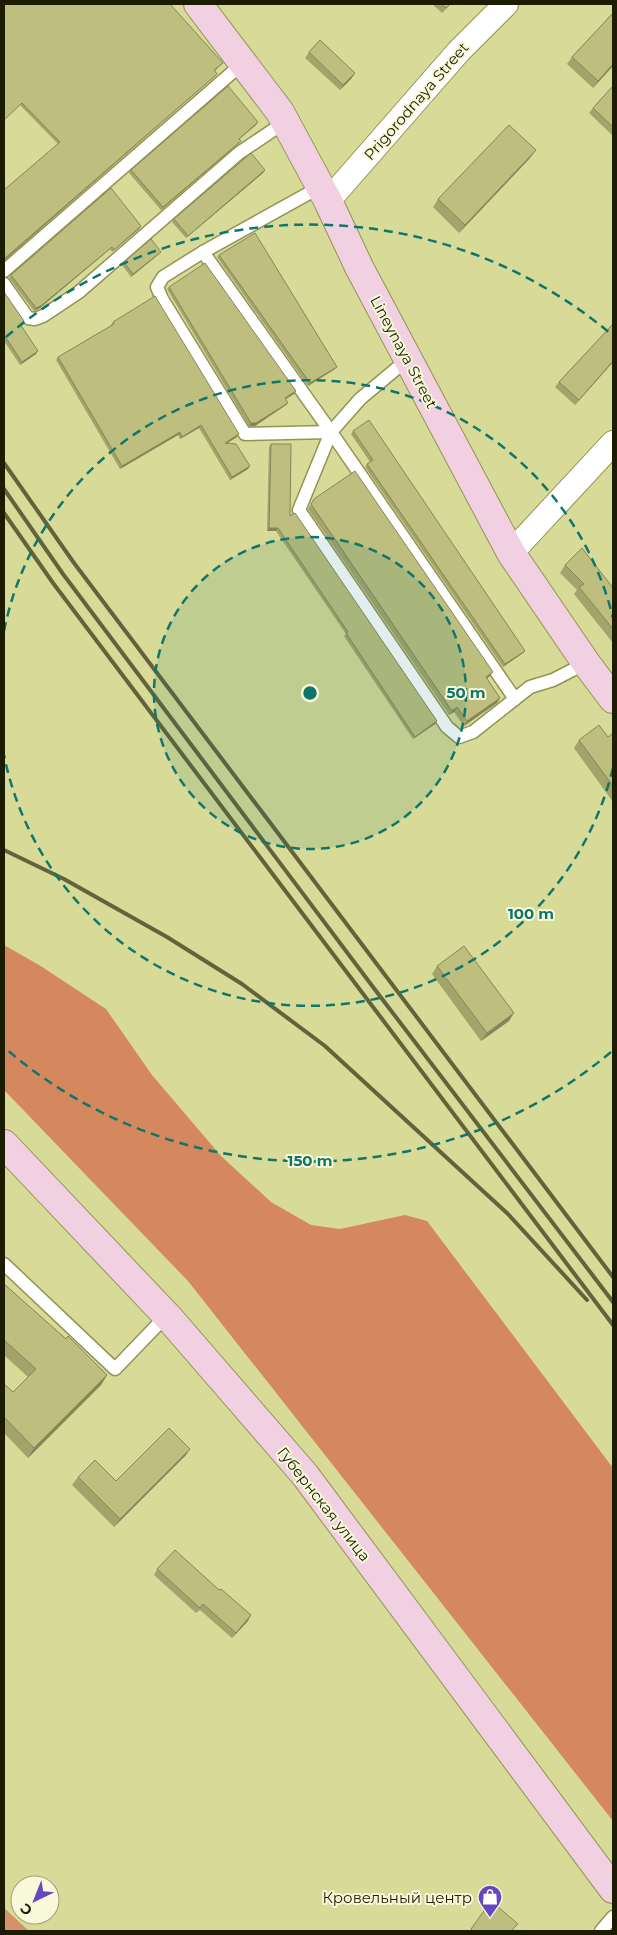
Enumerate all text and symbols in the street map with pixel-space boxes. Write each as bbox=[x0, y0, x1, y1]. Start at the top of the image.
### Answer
street label: Prigorodnaya Street bbox=[360, 38, 472, 164]
street label: Lineynaya Street bbox=[366, 292, 442, 412]
text: 50 m bbox=[446, 683, 486, 702]
centre of rings bbox=[301, 684, 319, 702]
text: 100 m bbox=[508, 904, 554, 923]
text: 150 m bbox=[288, 1151, 332, 1170]
street label: Губернская улица bbox=[273, 1443, 375, 1565]
north arrow bbox=[10, 1875, 60, 1925]
shop icon: Кровельный центр bbox=[477, 1884, 503, 1918]
place label: Кровельный центр bbox=[322, 1888, 472, 1907]
text: С bbox=[16, 1899, 36, 1920]

